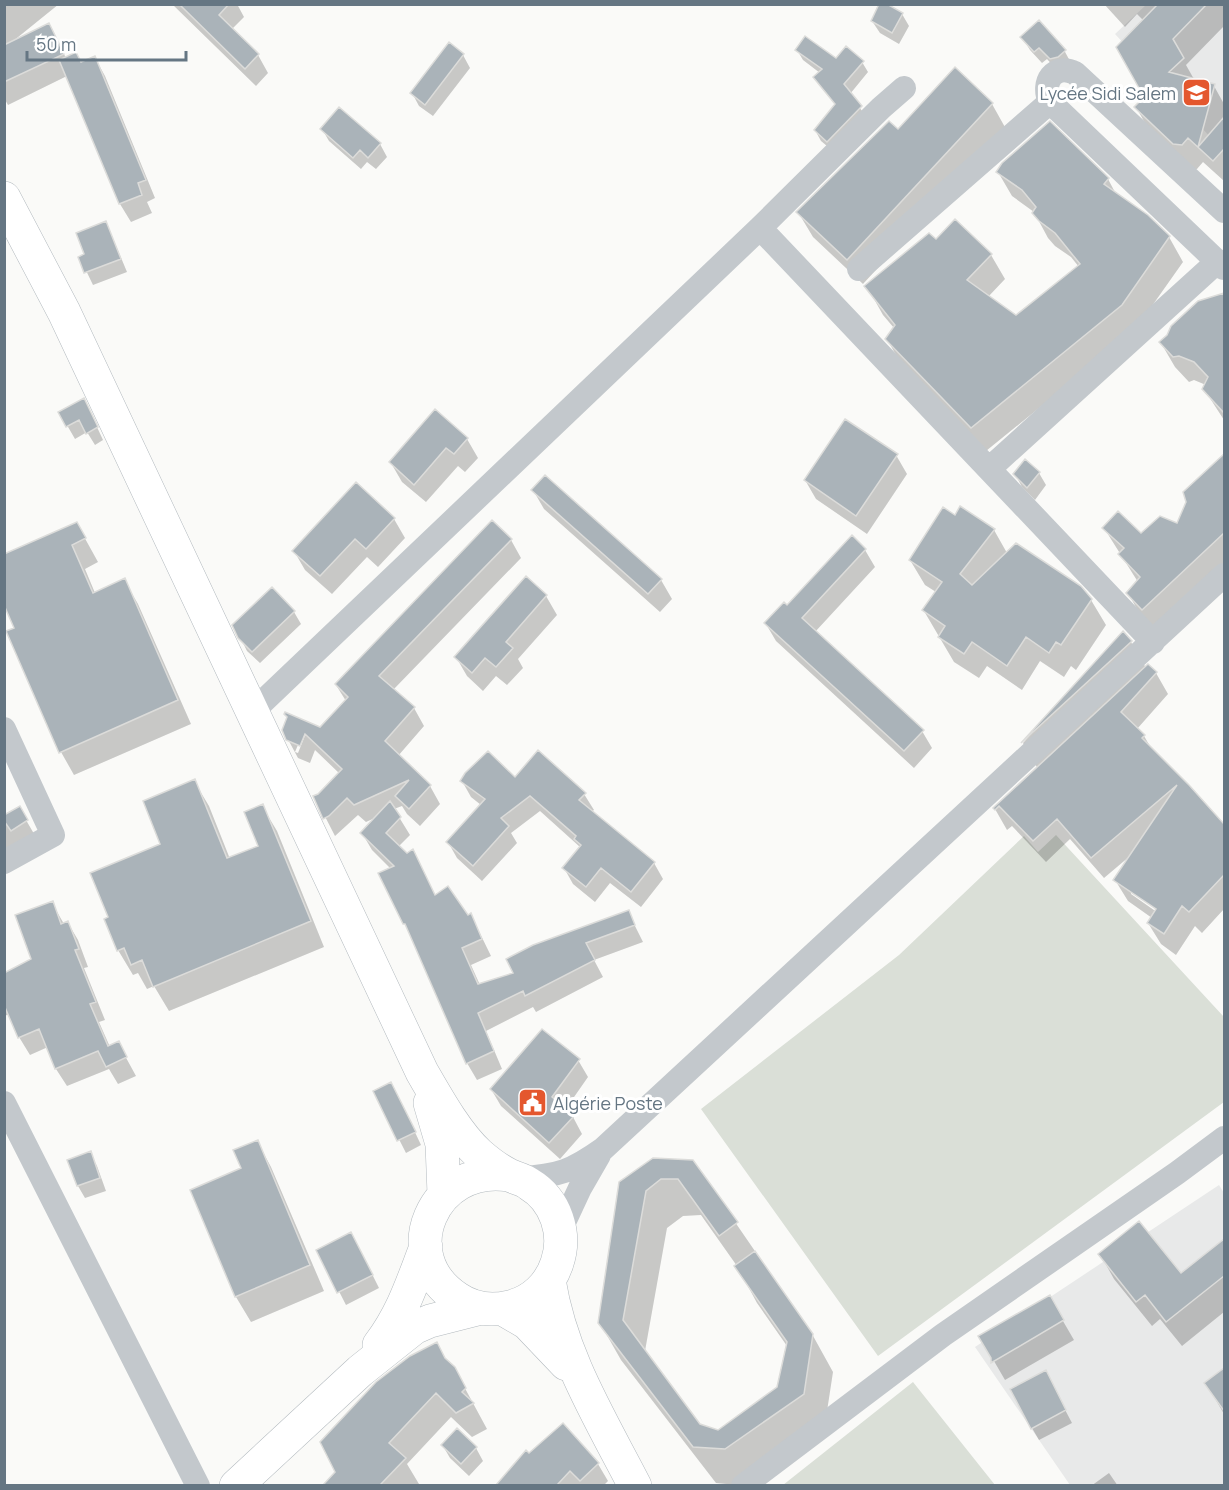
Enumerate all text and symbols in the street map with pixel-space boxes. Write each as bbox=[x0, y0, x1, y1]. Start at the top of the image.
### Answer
scale bar bbox=[27, 24, 186, 62]
text: 50 m bbox=[36, 32, 76, 56]
school or university icon: Lycée Sidi Salem bbox=[1181, 77, 1213, 109]
place label: Lycée Sidi Salem bbox=[1039, 81, 1176, 105]
public building icon: Algérie Poste bbox=[516, 1087, 548, 1119]
place label: Algérie Poste bbox=[553, 1091, 663, 1115]

